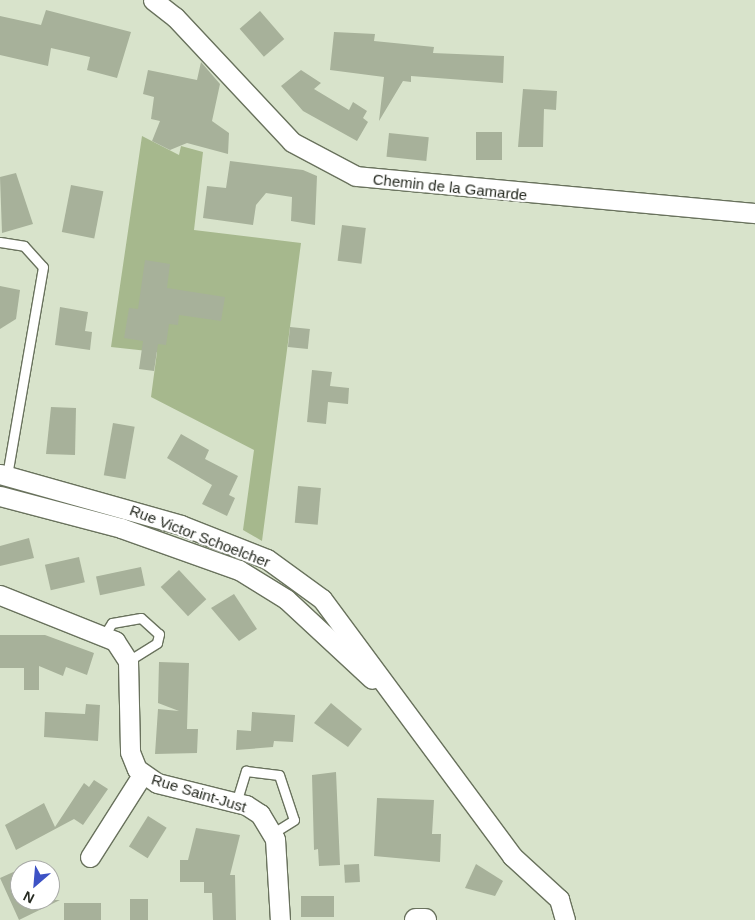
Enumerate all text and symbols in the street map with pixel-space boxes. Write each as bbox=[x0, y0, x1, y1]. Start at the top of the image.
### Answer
street label: Chemin de la Gamarde bbox=[372, 170, 528, 204]
street label: Rue Victor Schoelcher bbox=[127, 501, 273, 571]
street label: Rue Saint-Just bbox=[149, 770, 249, 816]
north arrow bbox=[10, 860, 60, 910]
text: N bbox=[21, 888, 37, 907]

